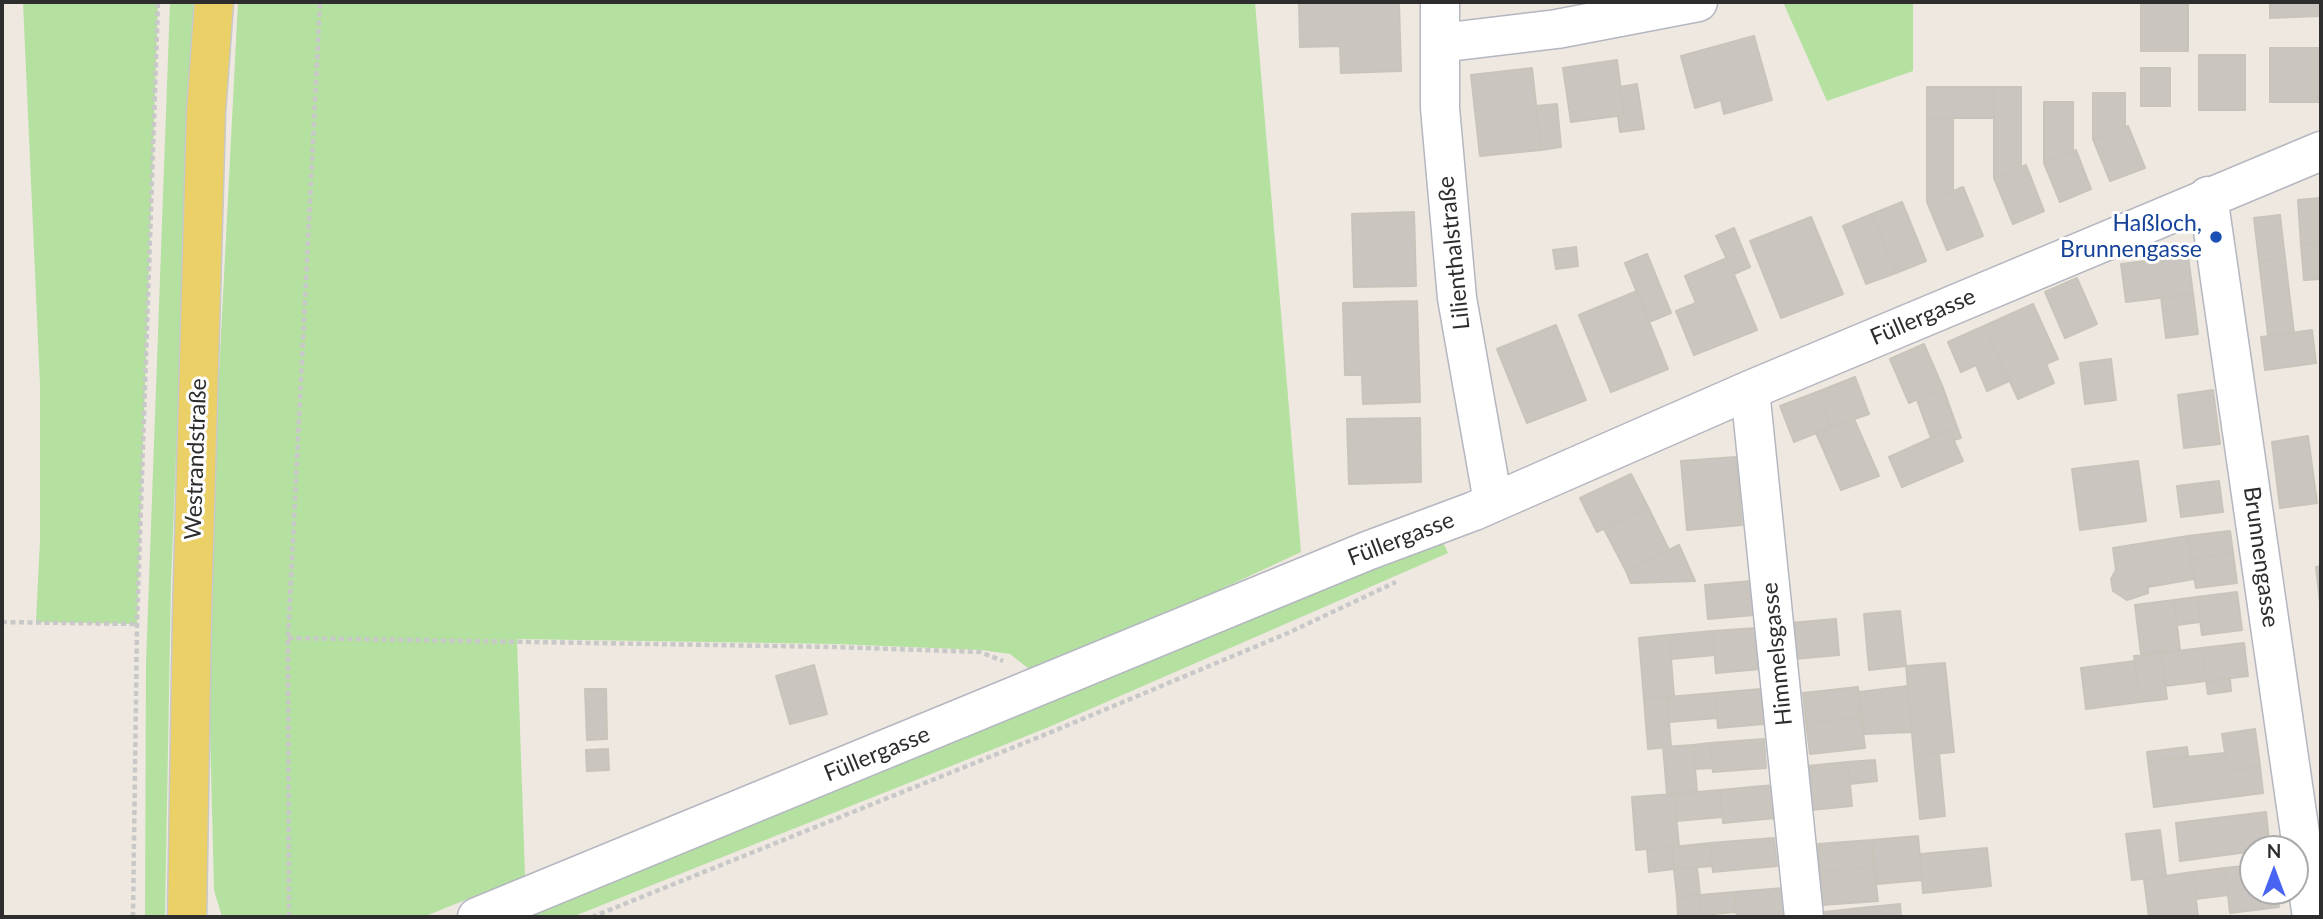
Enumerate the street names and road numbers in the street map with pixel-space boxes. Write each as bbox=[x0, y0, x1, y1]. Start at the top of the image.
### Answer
street label: Lilienthalstraße bbox=[1432, 175, 1476, 331]
street label: Füllergasse bbox=[1866, 283, 1980, 351]
street label: Westrandstraße bbox=[179, 378, 213, 540]
street label: Brunnengasse bbox=[2237, 485, 2285, 629]
street label: Füllergasse bbox=[1344, 506, 1458, 572]
street label: Himmelsgasse bbox=[1756, 581, 1798, 727]
street label: Füllergasse bbox=[820, 720, 934, 788]

